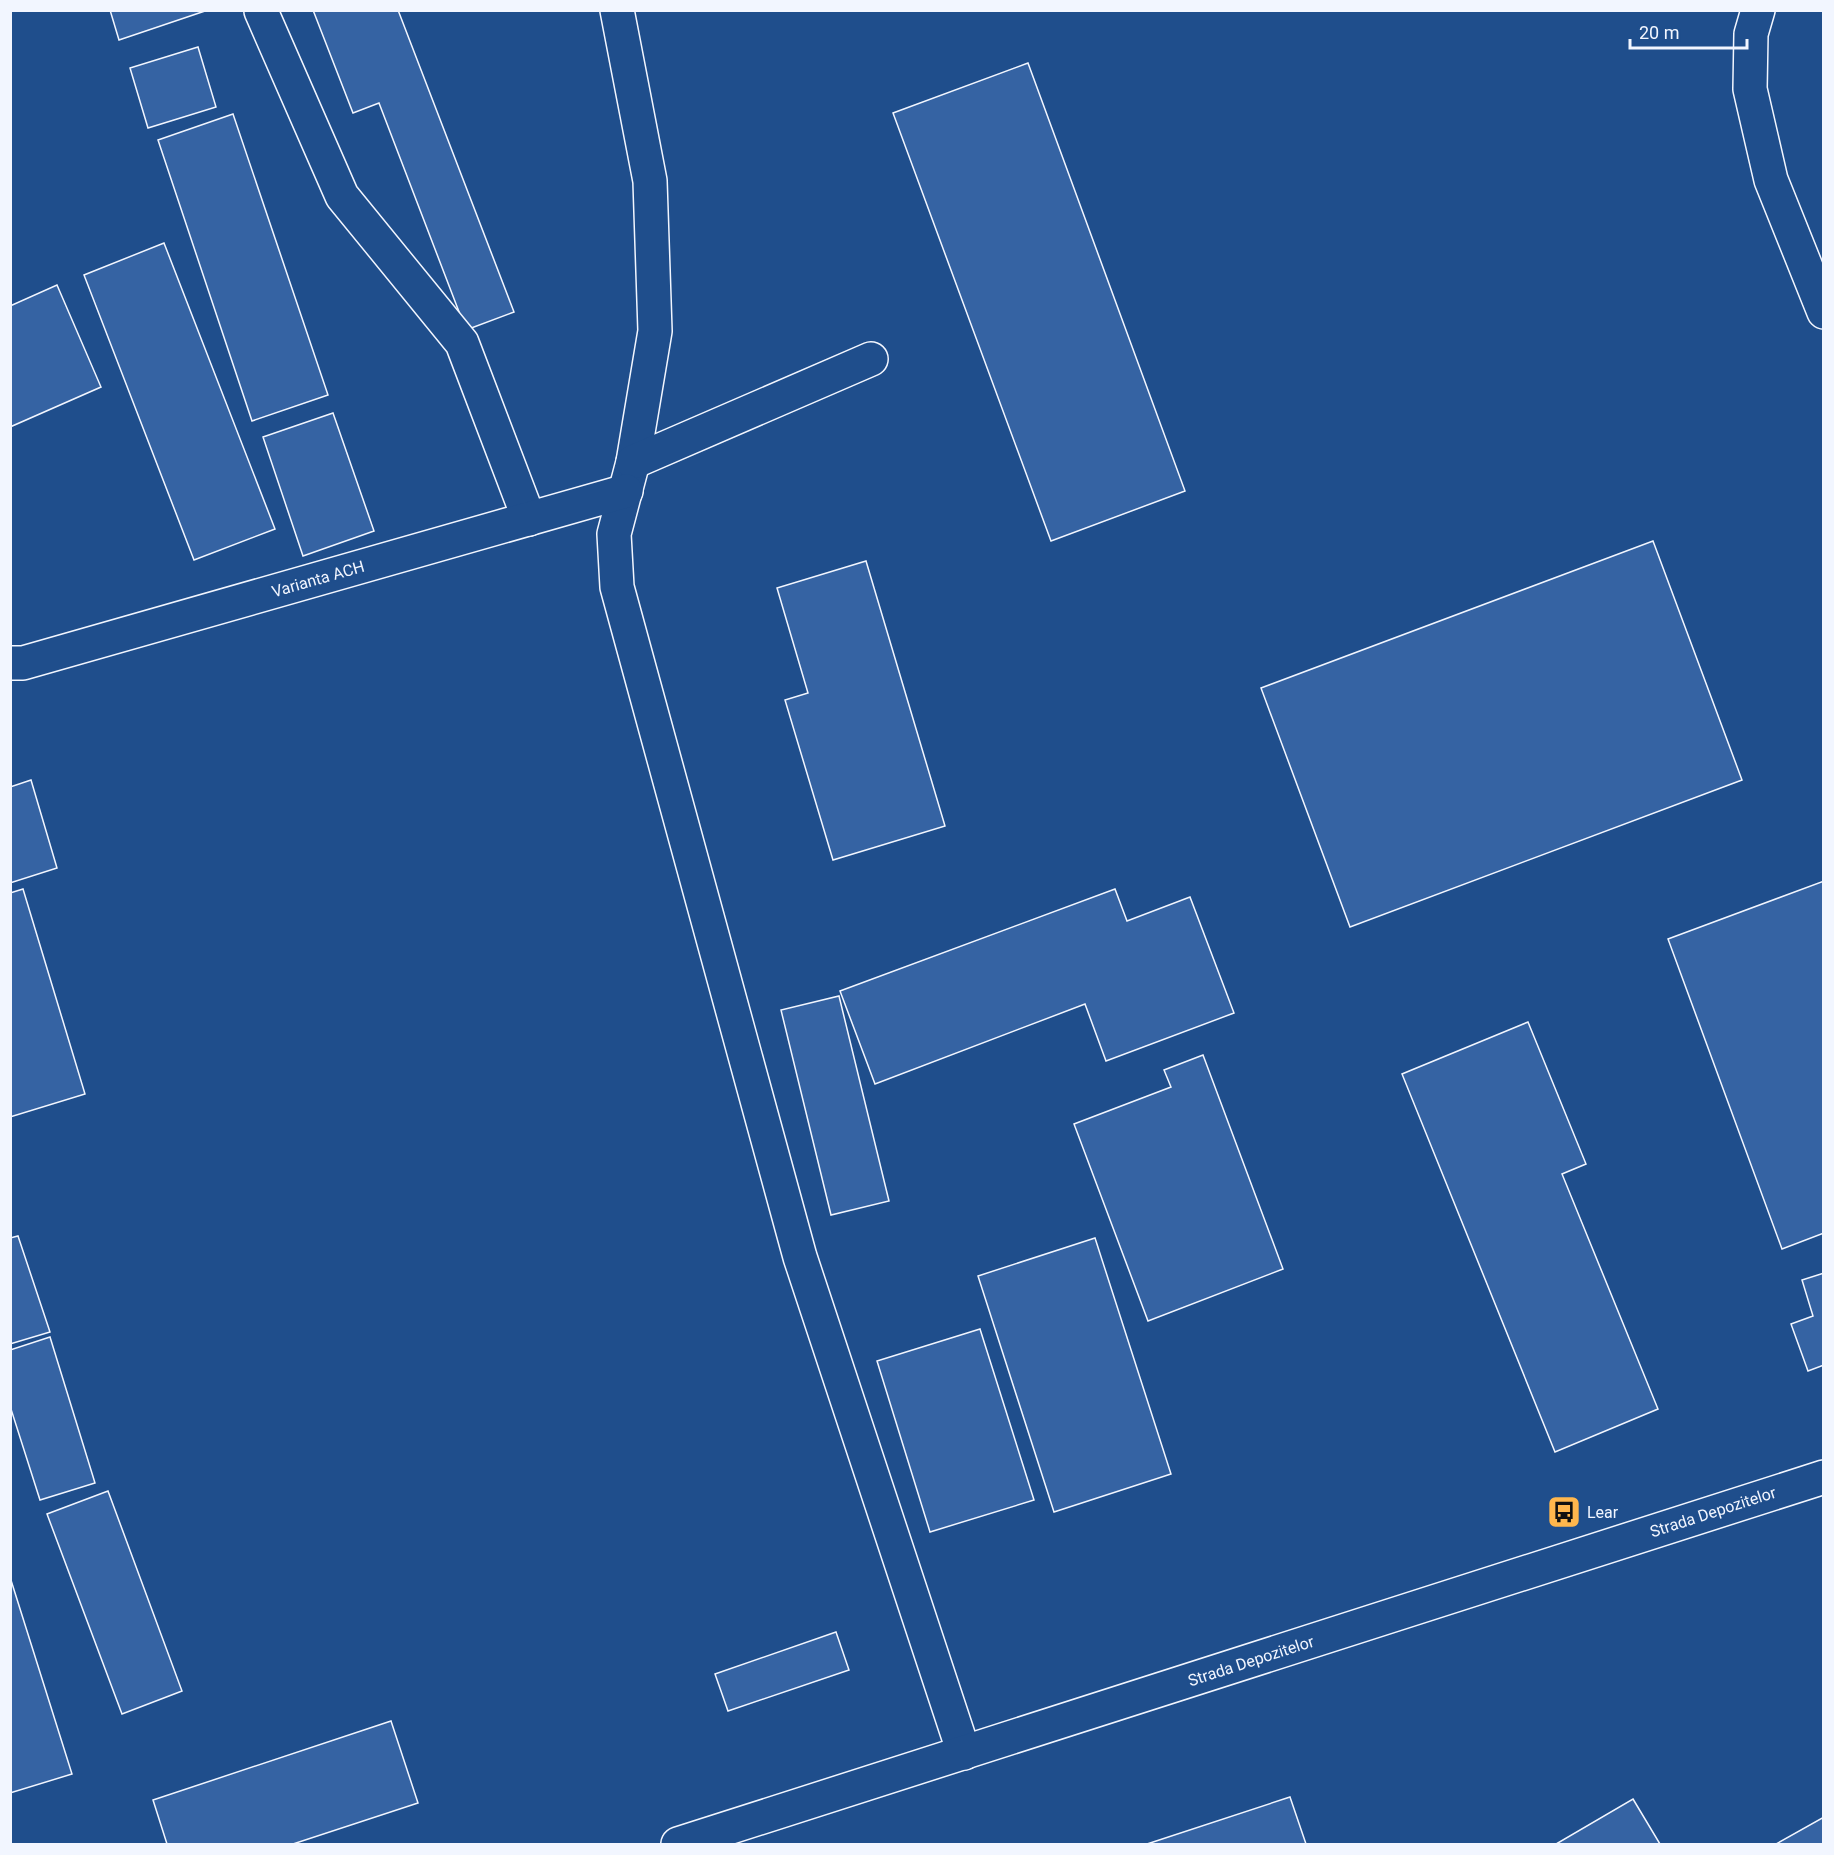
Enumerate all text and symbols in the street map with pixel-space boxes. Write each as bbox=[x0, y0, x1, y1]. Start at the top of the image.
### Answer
scale bar bbox=[1630, 12, 1747, 50]
text: 20 m bbox=[1639, 22, 1679, 43]
street label: Varianta ACH bbox=[269, 557, 367, 601]
street label: Strada Depozitelor bbox=[1648, 1483, 1779, 1541]
bus stop icon: Lear bbox=[1546, 1494, 1582, 1530]
place label: Lear bbox=[1587, 1503, 1619, 1522]
street label: Strada Depozitelor bbox=[1186, 1632, 1317, 1690]

